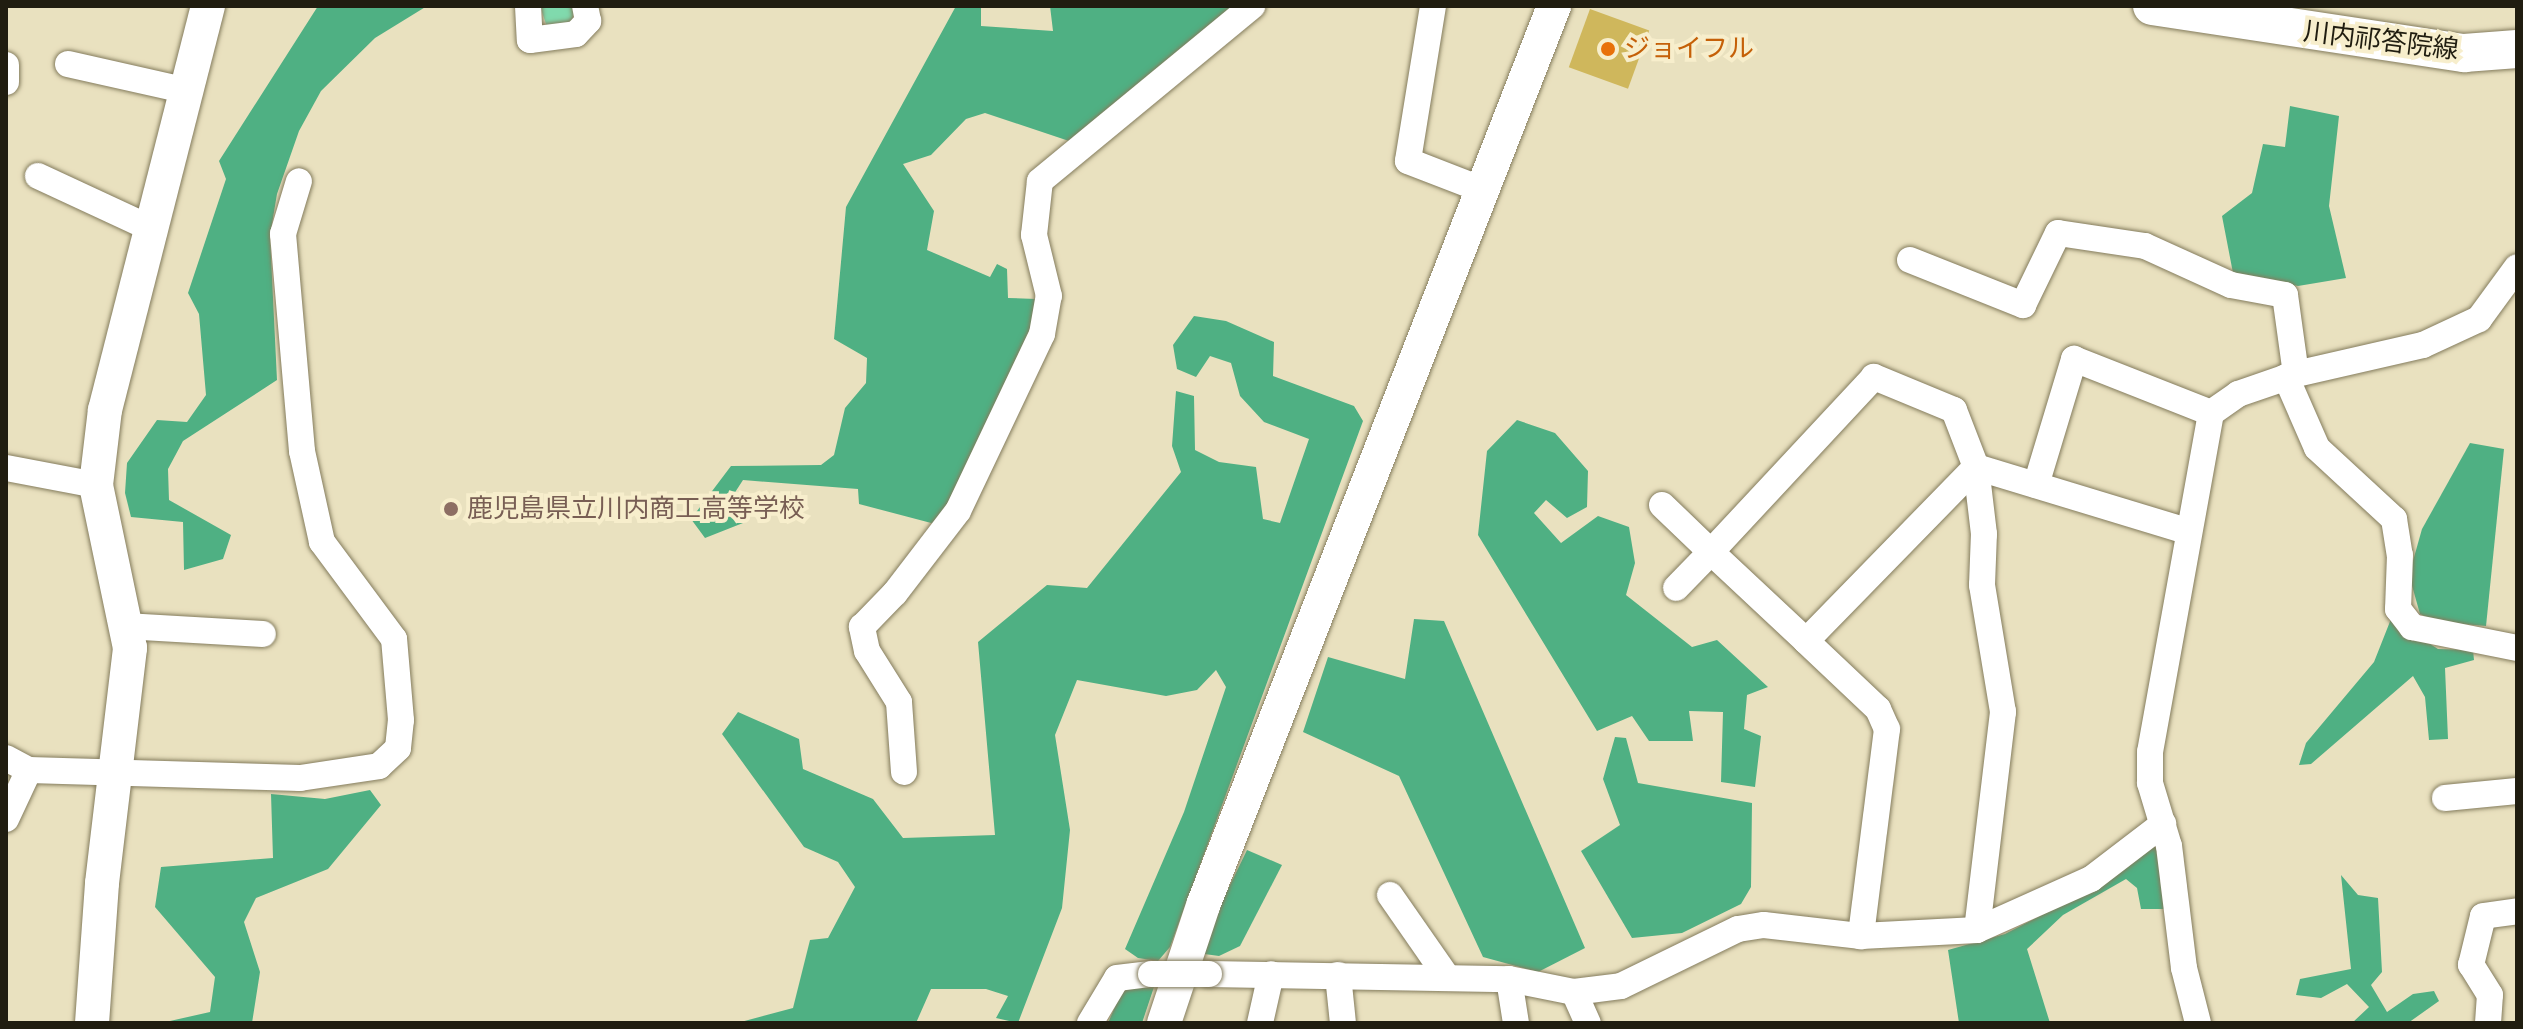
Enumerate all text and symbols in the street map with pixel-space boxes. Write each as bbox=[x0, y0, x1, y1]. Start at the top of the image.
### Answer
street label: 川内祁答院線 bbox=[2302, 16, 2460, 66]
place label: ジョイフル bbox=[1624, 33, 1754, 65]
marker: ジョイフル bbox=[1599, 40, 1617, 58]
place label: 鹿児島県立川内商工高等学校 bbox=[467, 493, 805, 525]
marker: 鹿児島県立川内商工高等学校 bbox=[442, 500, 460, 518]

